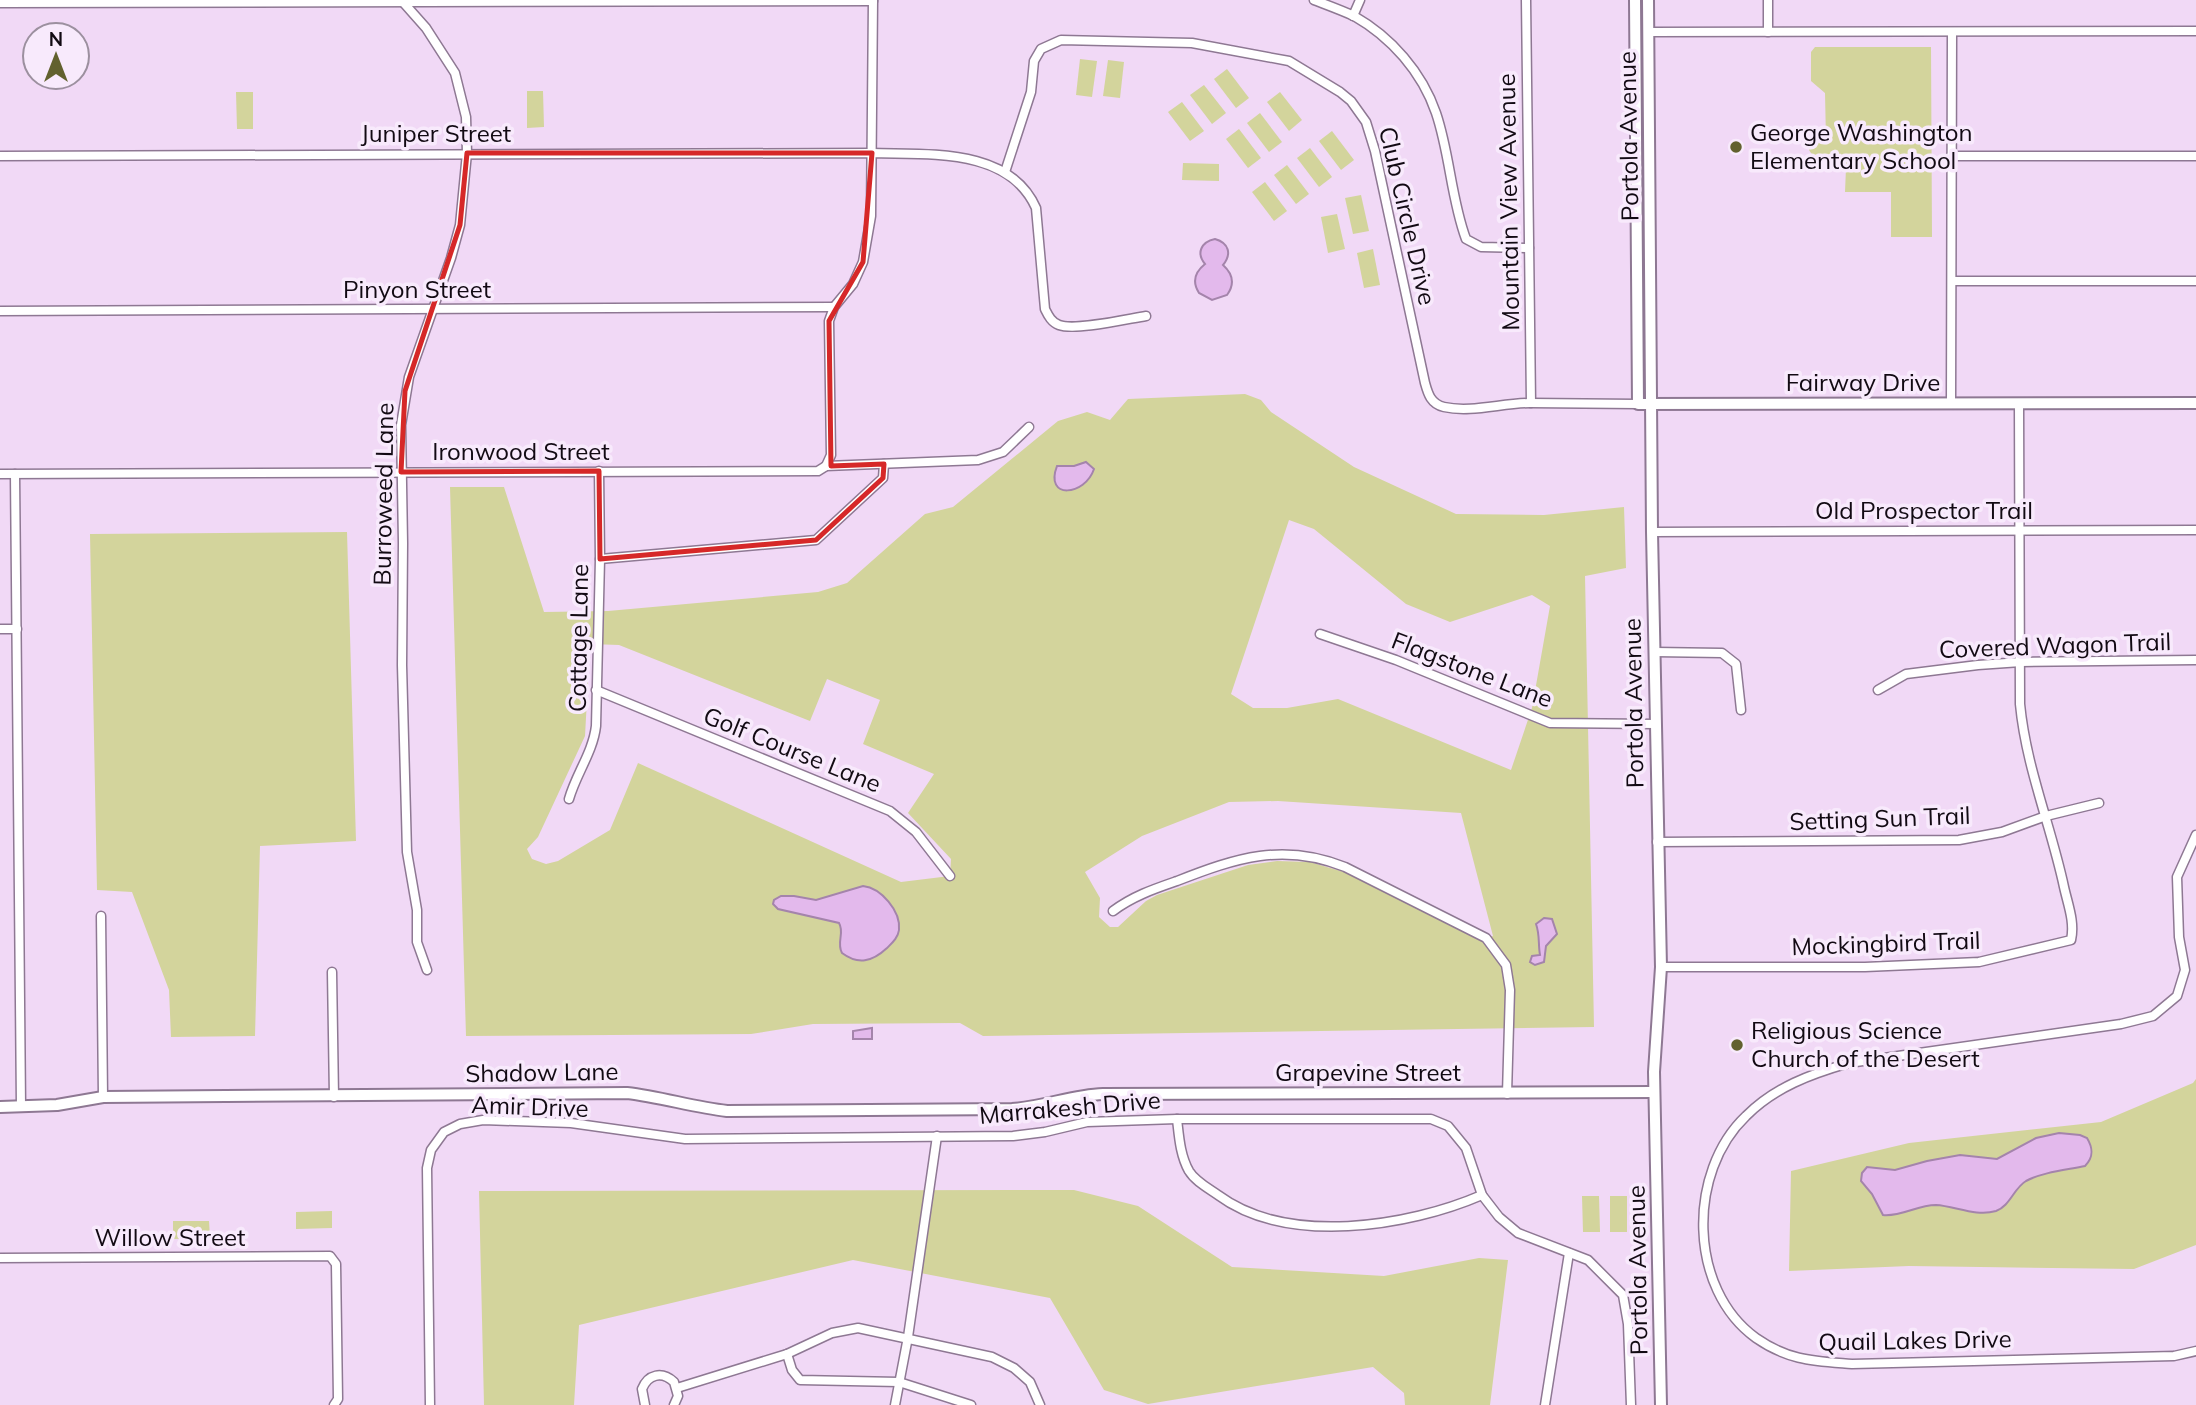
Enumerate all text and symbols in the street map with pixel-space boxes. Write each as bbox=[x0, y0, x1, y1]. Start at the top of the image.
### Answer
north arrow bbox=[21, 21, 91, 91]
text: N bbox=[49, 27, 63, 51]
street label: Portola Avenue bbox=[1612, 51, 1644, 221]
street label: Mountain View Avenue bbox=[1491, 73, 1525, 331]
place label: George Washington Elementary School bbox=[1750, 117, 1973, 175]
street label: Juniper Street bbox=[361, 118, 511, 148]
street label: Club Circle Drive bbox=[1373, 124, 1443, 308]
marker: George Washington Elementary School bbox=[1728, 139, 1744, 155]
street label: Pinyon Street bbox=[343, 274, 491, 304]
street label: Fairway Drive bbox=[1786, 367, 1940, 397]
street label: Burroweed Lane bbox=[366, 402, 400, 586]
street label: Ironwood Street bbox=[432, 436, 610, 466]
street label: Old Prospector Trail bbox=[1815, 495, 2033, 525]
street label: Cottage Lane bbox=[562, 564, 594, 712]
street label: Portola Avenue bbox=[1617, 618, 1649, 788]
street label: Flagstone Lane bbox=[1388, 625, 1557, 714]
street label: Covered Wagon Trail bbox=[1938, 626, 2172, 664]
street label: Golf Course Lane bbox=[699, 700, 886, 798]
street label: Setting Sun Trail bbox=[1789, 800, 1971, 836]
street label: Mockingbird Trail bbox=[1791, 925, 1981, 961]
place label: Religious Science Church of the Desert bbox=[1751, 1015, 1980, 1073]
marker: Religious Science Church of the Desert bbox=[1729, 1037, 1745, 1053]
street label: Shadow Lane bbox=[465, 1056, 619, 1088]
street label: Grapevine Street bbox=[1275, 1057, 1461, 1087]
street label: Marrakesh Drive bbox=[978, 1084, 1162, 1130]
street label: Amir Drive bbox=[471, 1089, 589, 1123]
street label: Portola Avenue bbox=[1621, 1185, 1653, 1355]
street label: Willow Street bbox=[95, 1222, 245, 1252]
street label: Quail Lakes Drive bbox=[1818, 1323, 2012, 1357]

